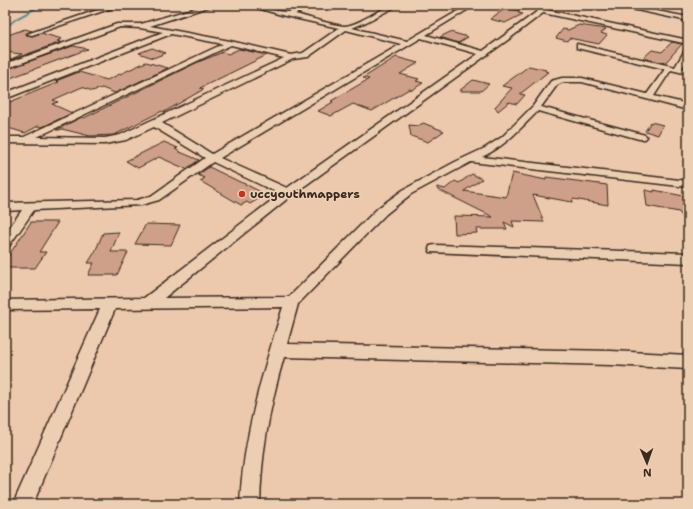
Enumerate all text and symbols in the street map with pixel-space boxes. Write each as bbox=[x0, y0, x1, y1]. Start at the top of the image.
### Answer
place label: uccyouthmappers bbox=[250, 186, 360, 202]
marker: uccyouthmappers bbox=[237, 189, 247, 199]
north arrow bbox=[627, 443, 667, 483]
text: N bbox=[642, 465, 652, 480]

